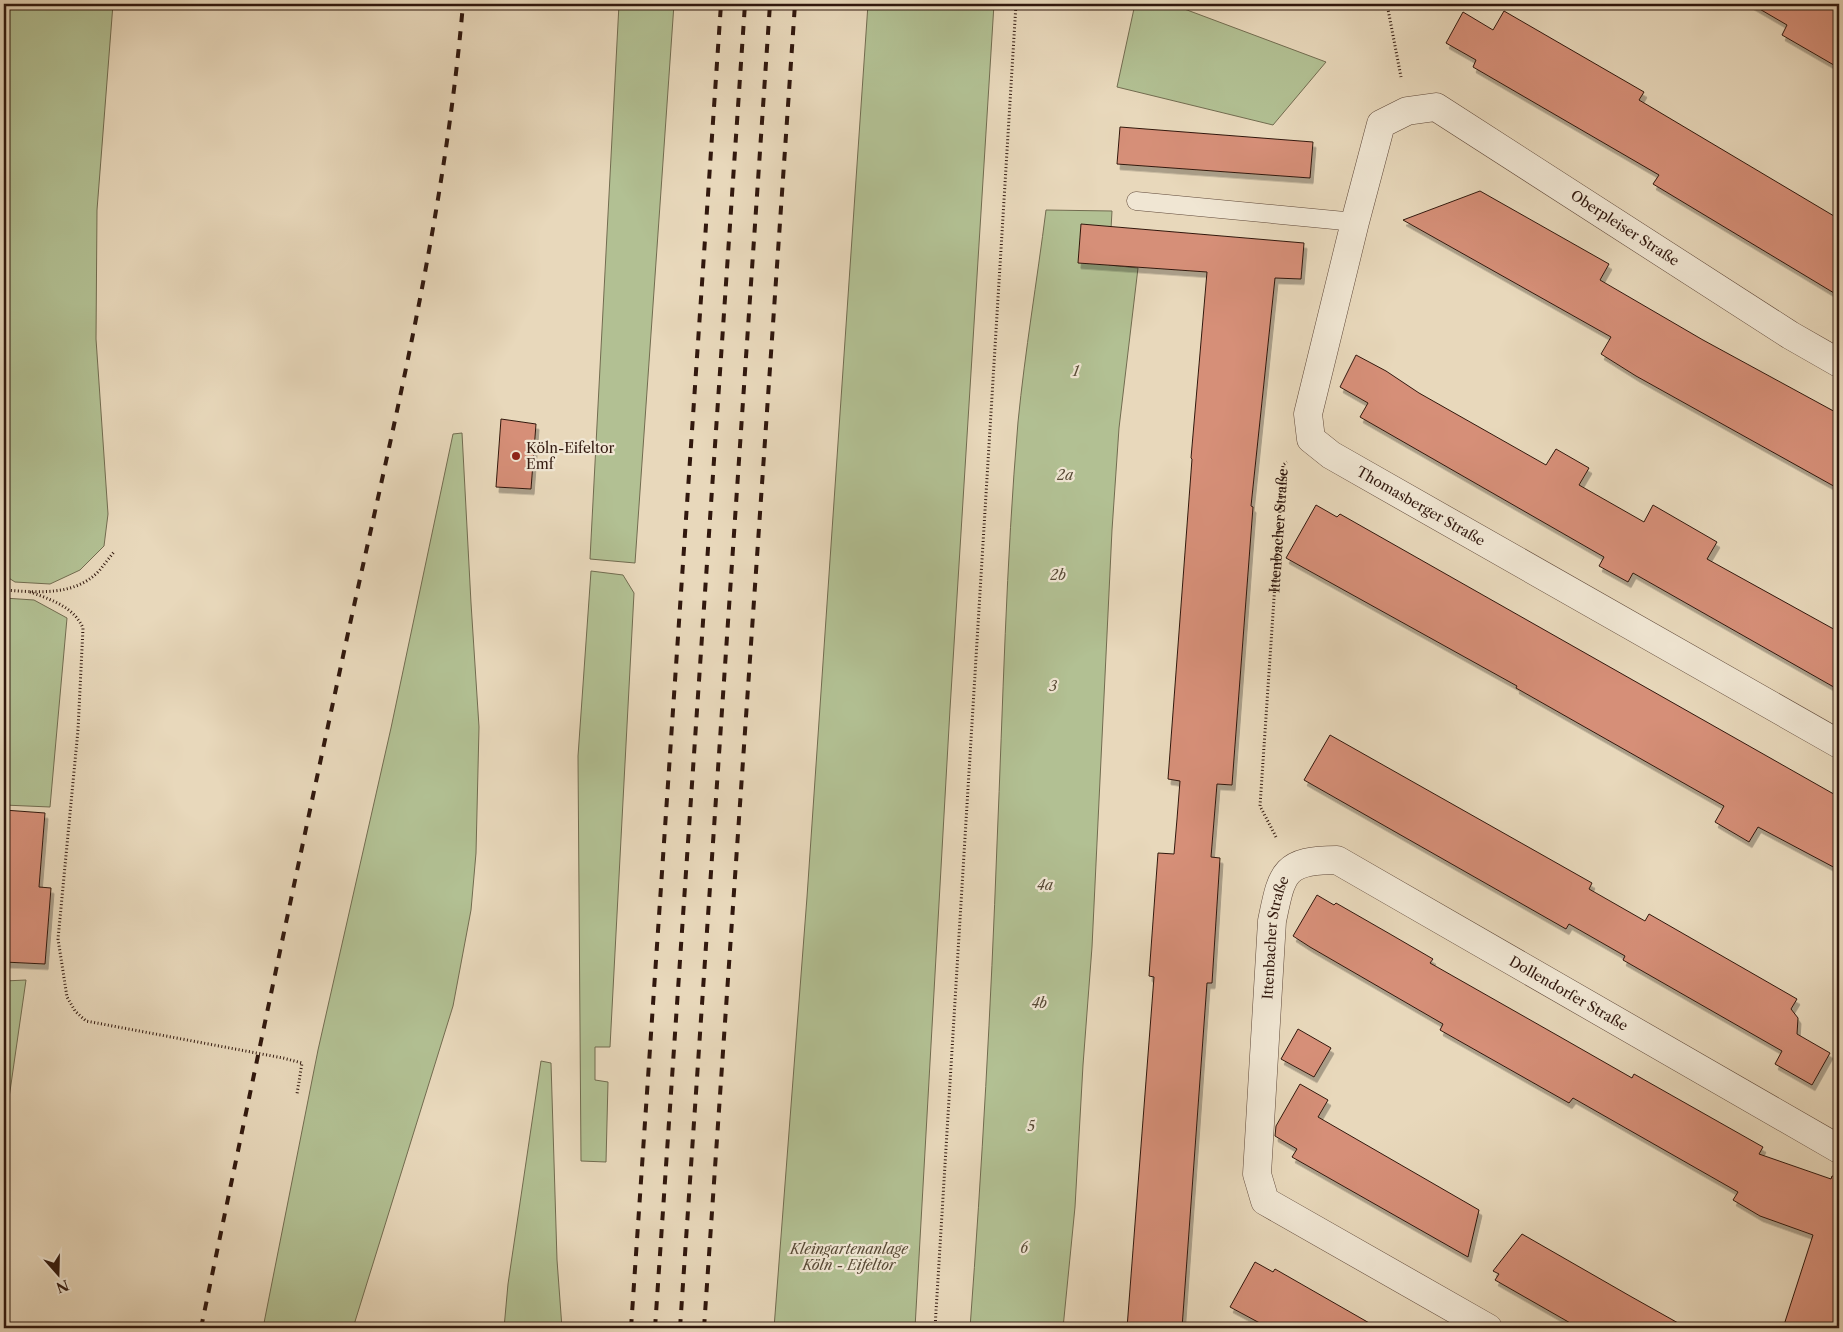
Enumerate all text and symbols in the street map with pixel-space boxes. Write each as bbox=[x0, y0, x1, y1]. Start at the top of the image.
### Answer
street label: Oberpleiser Straße bbox=[1567, 186, 1683, 270]
park label: 1 bbox=[1072, 362, 1080, 380]
place label: Köln-Eifeltor Emf bbox=[526, 439, 614, 473]
marker: Köln-Eifeltor Emf bbox=[510, 450, 522, 462]
street label: Thomasberger Straße bbox=[1353, 462, 1488, 550]
park label: 2a bbox=[1057, 466, 1074, 484]
street label: Ittenbacher Straße bbox=[1265, 467, 1292, 593]
park label: 2b bbox=[1050, 566, 1066, 584]
park label: 3 bbox=[1049, 677, 1058, 695]
street label: Ittenbacher Straße bbox=[1258, 873, 1293, 1000]
park label: 4a bbox=[1037, 876, 1054, 894]
street label: Dollendorfer Straße bbox=[1506, 952, 1631, 1035]
park label: 4b bbox=[1031, 994, 1047, 1012]
park label: 5 bbox=[1027, 1117, 1035, 1135]
park label: 6 bbox=[1020, 1239, 1029, 1257]
park label: Kleingartenanlage Köln - Eifeltor bbox=[789, 1240, 909, 1274]
north arrow bbox=[32, 1250, 82, 1300]
text: N bbox=[54, 1276, 71, 1297]

